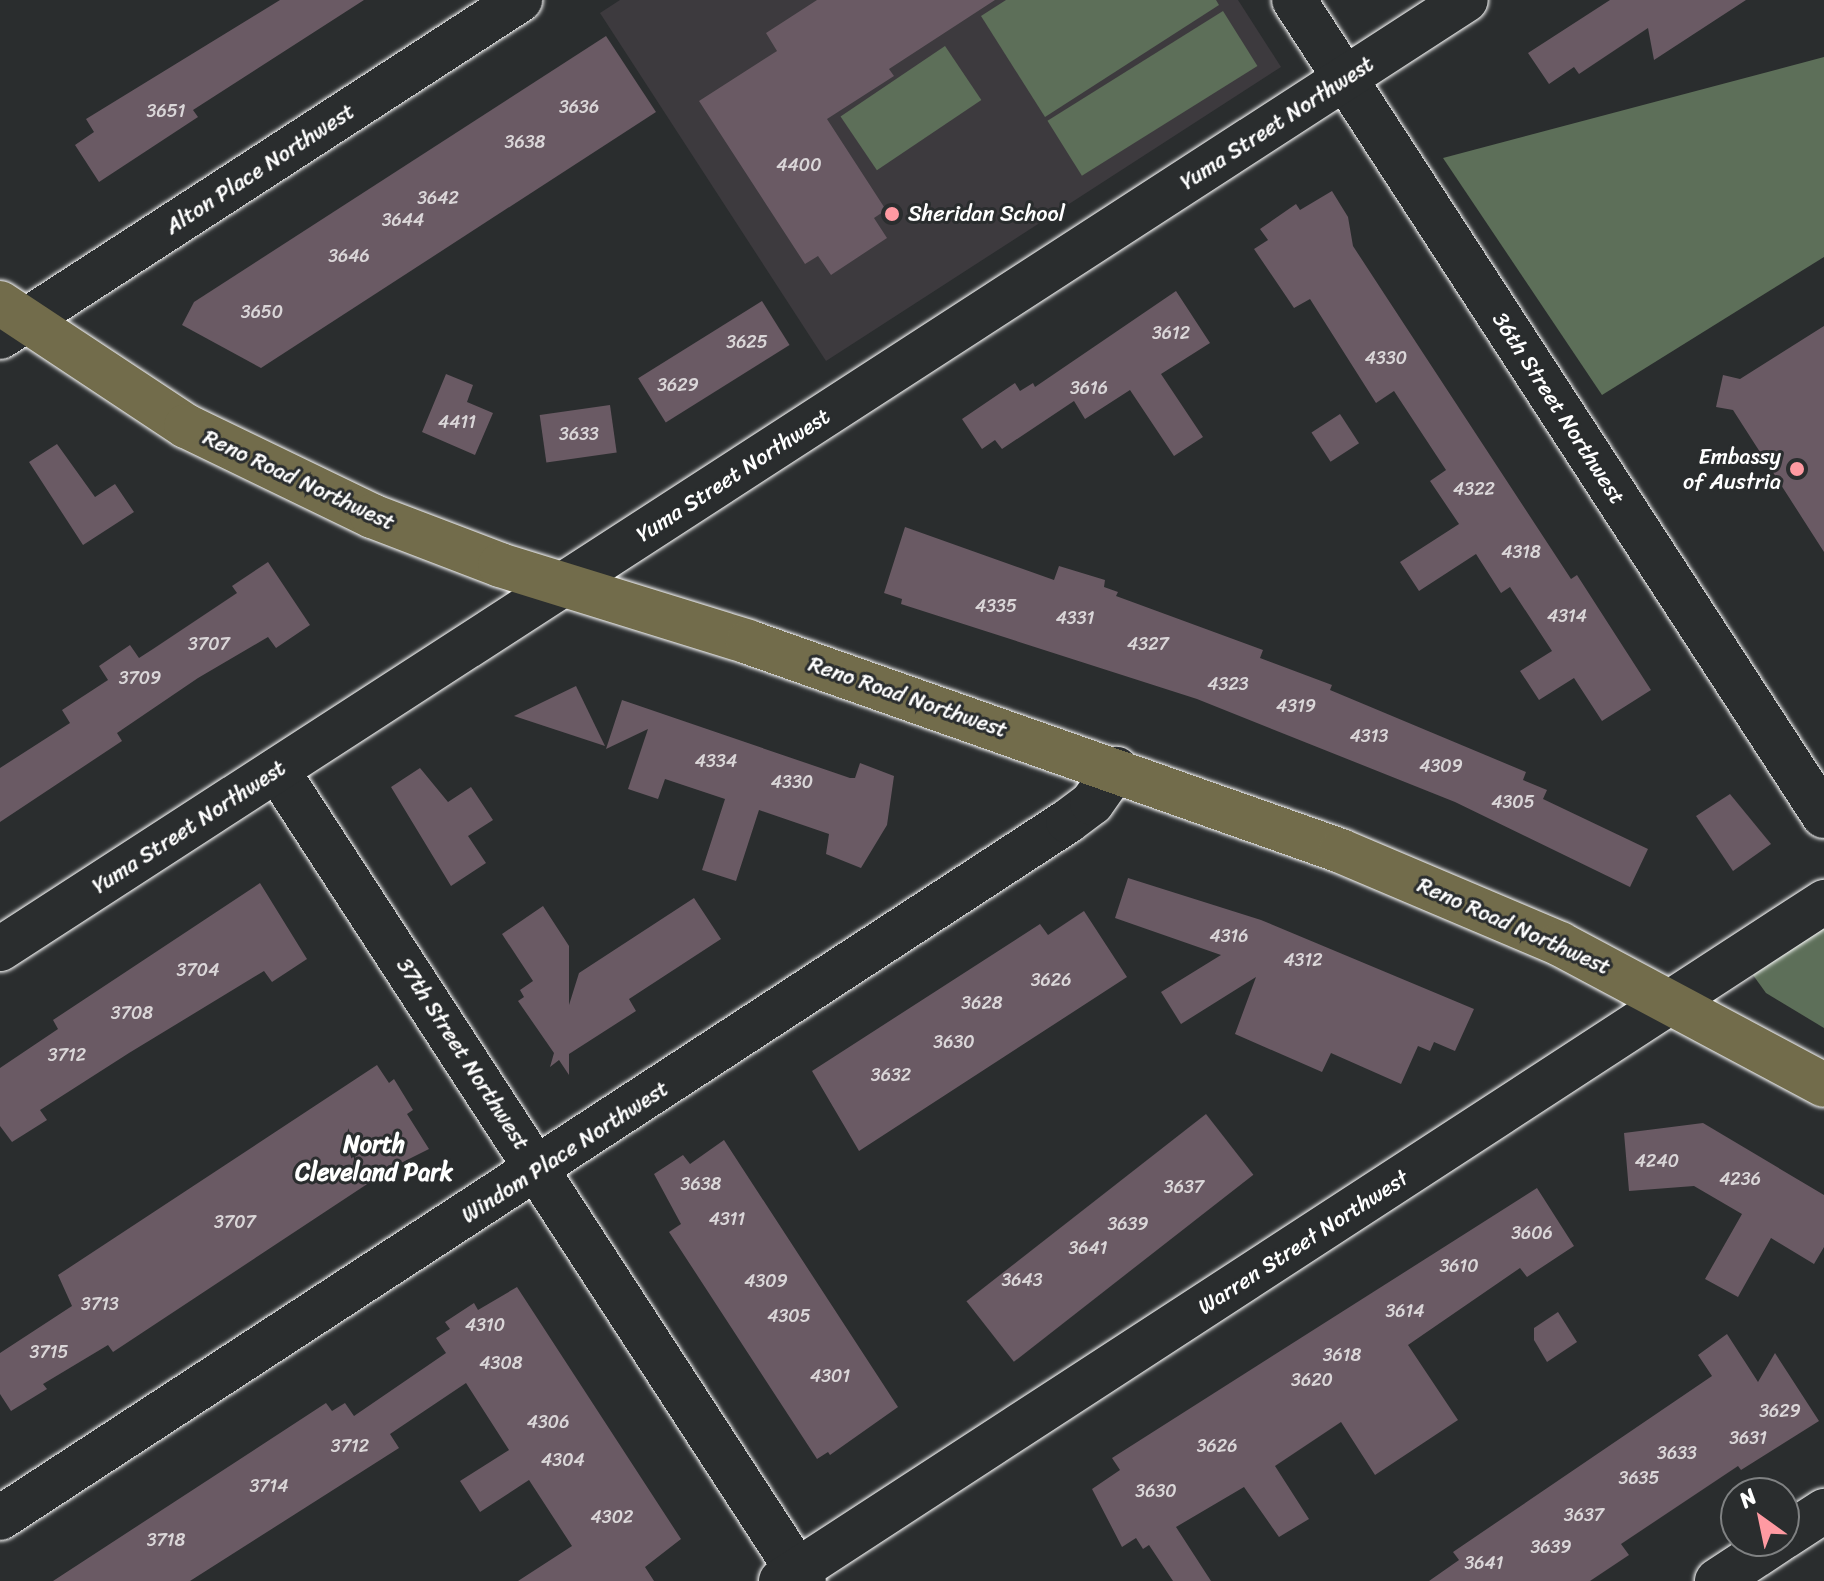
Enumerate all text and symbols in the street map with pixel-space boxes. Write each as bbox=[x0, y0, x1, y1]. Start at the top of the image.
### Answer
street label: Yuma Street Northwest bbox=[1175, 50, 1379, 196]
house number: 3636 bbox=[559, 96, 599, 118]
street label: Alton Place Northwest bbox=[161, 98, 359, 240]
house number: 3651 bbox=[147, 100, 185, 122]
house number: 3638 bbox=[505, 131, 545, 153]
house number: 4400 bbox=[776, 154, 822, 176]
house number: 3642 bbox=[417, 187, 459, 209]
place label: Sheridan School bbox=[908, 201, 1065, 227]
marker: Sheridan School bbox=[883, 205, 901, 223]
house number: 3644 bbox=[382, 209, 424, 231]
house number: 3646 bbox=[328, 245, 370, 267]
house number: 3650 bbox=[241, 301, 283, 323]
street label: 36th Street Northwest bbox=[1487, 307, 1631, 509]
house number: 3612 bbox=[1152, 322, 1190, 344]
house number: 3625 bbox=[726, 331, 768, 353]
house number: 4330 bbox=[1365, 347, 1407, 369]
house number: 3629 bbox=[657, 374, 699, 396]
house number: 3616 bbox=[1070, 377, 1108, 399]
street label: Yuma Street Northwest bbox=[631, 402, 835, 548]
house number: 4411 bbox=[438, 411, 476, 433]
house number: 3633 bbox=[559, 423, 599, 445]
street label: Reno Road Northwest bbox=[199, 424, 399, 536]
place label: Embassy of Austria bbox=[1682, 443, 1781, 494]
marker: Embassy of Austria bbox=[1788, 460, 1806, 478]
house number: 4322 bbox=[1453, 478, 1495, 500]
house number: 4318 bbox=[1501, 541, 1541, 563]
house number: 4335 bbox=[975, 595, 1017, 617]
house number: 4314 bbox=[1547, 605, 1587, 627]
house number: 4331 bbox=[1056, 607, 1094, 629]
house number: 3707 bbox=[188, 633, 230, 655]
house number: 4327 bbox=[1127, 633, 1169, 655]
street label: Reno Road Northwest bbox=[805, 651, 1011, 743]
house number: 3709 bbox=[119, 667, 161, 689]
house number: 4323 bbox=[1207, 673, 1249, 695]
house number: 4319 bbox=[1276, 695, 1316, 717]
house number: 4313 bbox=[1350, 725, 1388, 747]
house number: 4334 bbox=[695, 750, 737, 772]
street label: Yuma Street Northwest bbox=[87, 754, 291, 900]
house number: 4309 bbox=[1419, 755, 1463, 777]
house number: 4330 bbox=[771, 771, 813, 793]
house number: 4305 bbox=[1491, 791, 1535, 813]
street label: Reno Road Northwest bbox=[1413, 872, 1615, 980]
house number: 4316 bbox=[1209, 925, 1249, 947]
house number: 4312 bbox=[1283, 949, 1323, 971]
street label: 37th Street Northwest bbox=[391, 953, 535, 1155]
house number: 3704 bbox=[177, 959, 219, 981]
house number: 3626 bbox=[1031, 969, 1071, 991]
house number: 3628 bbox=[961, 992, 1003, 1014]
house number: 3708 bbox=[111, 1002, 153, 1024]
house number: 3630 bbox=[933, 1031, 975, 1053]
house number: 3712 bbox=[48, 1044, 86, 1066]
house number: 3632 bbox=[871, 1064, 911, 1086]
street label: Windom Place Northwest bbox=[457, 1075, 673, 1229]
district label: North Cleveland Park bbox=[295, 1131, 453, 1187]
house number: 4240 bbox=[1635, 1150, 1679, 1172]
street label: Warren Street Northwest bbox=[1192, 1164, 1414, 1320]
house number: 4236 bbox=[1719, 1168, 1761, 1190]
house number: 3638 bbox=[681, 1173, 721, 1195]
house number: 3637 bbox=[1164, 1176, 1204, 1198]
house number: 4311 bbox=[709, 1208, 745, 1230]
house number: 3707 bbox=[214, 1211, 256, 1233]
house number: 3639 bbox=[1107, 1213, 1149, 1235]
house number: 3606 bbox=[1511, 1222, 1553, 1244]
house number: 3641 bbox=[1068, 1237, 1108, 1259]
house number: 3610 bbox=[1439, 1255, 1479, 1277]
house number: 3643 bbox=[1001, 1269, 1043, 1291]
house number: 4309 bbox=[744, 1270, 788, 1292]
house number: 3713 bbox=[81, 1293, 119, 1315]
house number: 3614 bbox=[1385, 1300, 1425, 1322]
house number: 4305 bbox=[767, 1305, 811, 1327]
house number: 4310 bbox=[465, 1314, 505, 1336]
house number: 3715 bbox=[30, 1341, 68, 1363]
house number: 3618 bbox=[1323, 1344, 1361, 1366]
house number: 4308 bbox=[479, 1352, 523, 1374]
house number: 4301 bbox=[810, 1365, 850, 1387]
house number: 3620 bbox=[1291, 1369, 1333, 1391]
house number: 3629 bbox=[1759, 1400, 1801, 1422]
house number: 4306 bbox=[527, 1411, 569, 1433]
house number: 3631 bbox=[1729, 1427, 1767, 1449]
house number: 3712 bbox=[331, 1435, 369, 1457]
house number: 3626 bbox=[1197, 1435, 1237, 1457]
house number: 3633 bbox=[1657, 1442, 1697, 1464]
house number: 4304 bbox=[541, 1449, 585, 1471]
house number: 3635 bbox=[1619, 1467, 1659, 1489]
house number: 3714 bbox=[249, 1475, 289, 1497]
north arrow bbox=[1720, 1477, 1800, 1557]
text: N bbox=[1731, 1478, 1765, 1519]
house number: 3630 bbox=[1135, 1480, 1177, 1502]
house number: 3637 bbox=[1564, 1504, 1604, 1526]
house number: 4302 bbox=[591, 1506, 633, 1528]
house number: 3718 bbox=[147, 1529, 185, 1551]
house number: 3639 bbox=[1530, 1536, 1572, 1558]
house number: 3641 bbox=[1464, 1552, 1504, 1574]

